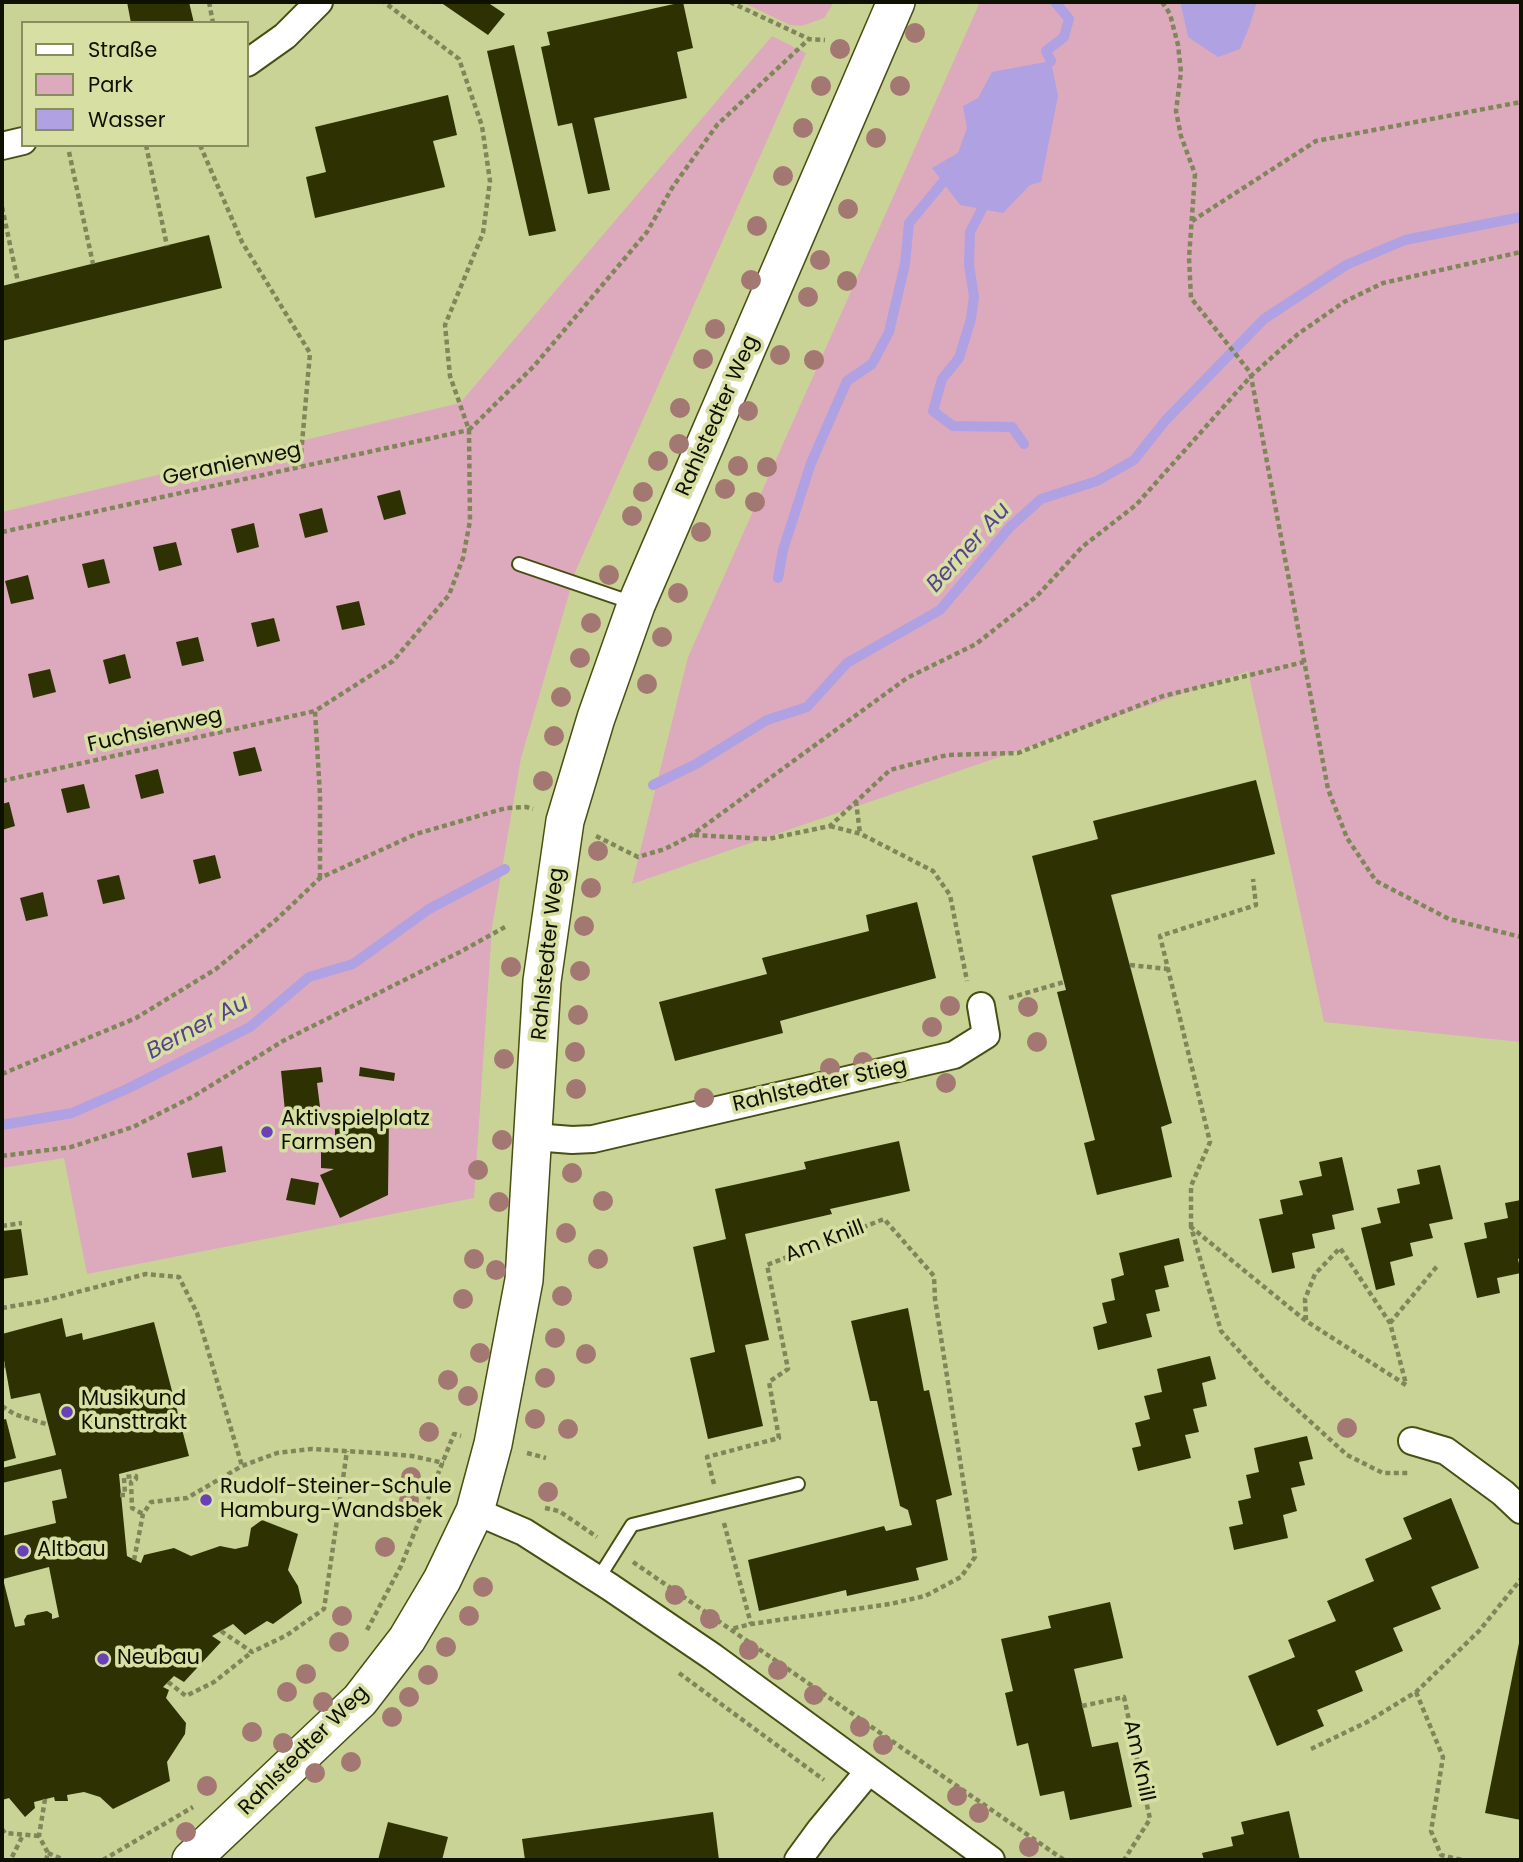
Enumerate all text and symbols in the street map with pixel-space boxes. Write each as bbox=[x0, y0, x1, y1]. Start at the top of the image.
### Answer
legend bbox=[21, 21, 248, 147]
text: Straße bbox=[88, 35, 157, 64]
text: Park bbox=[88, 70, 133, 99]
text: Wasser bbox=[88, 105, 165, 134]
street label: Rahlstedter Weg bbox=[671, 332, 765, 500]
street label: Geranienweg bbox=[160, 438, 304, 492]
water label: Berner Au bbox=[921, 497, 1017, 599]
street label: Fuchsienweg bbox=[85, 703, 225, 759]
street label: Rahlstedter Weg bbox=[527, 867, 571, 1041]
water label: Berner Au bbox=[142, 990, 254, 1066]
street label: Rahlstedter Stieg bbox=[731, 1054, 909, 1118]
place label: Aktivspielplatz Farmsen bbox=[281, 1107, 430, 1157]
marker: Aktivspielplatz Farmsen bbox=[259, 1124, 275, 1140]
street label: Am Knill bbox=[782, 1215, 868, 1269]
place label: Musik und Kunsttrakt bbox=[81, 1387, 187, 1437]
marker: Musik und Kunsttrakt bbox=[59, 1404, 75, 1420]
place label: Rudolf-Steiner-Schule Hamburg-Wandsbek bbox=[220, 1475, 452, 1525]
marker: Rudolf-Steiner-Schule Hamburg-Wandsbek bbox=[198, 1492, 214, 1508]
place label: Altbau bbox=[37, 1538, 106, 1564]
marker: Altbau bbox=[15, 1543, 31, 1559]
place label: Neubau bbox=[117, 1646, 200, 1672]
marker: Neubau bbox=[95, 1651, 111, 1667]
street label: Rahlstedter Weg bbox=[234, 1681, 374, 1821]
street label: Am Knill bbox=[1117, 1718, 1159, 1804]

